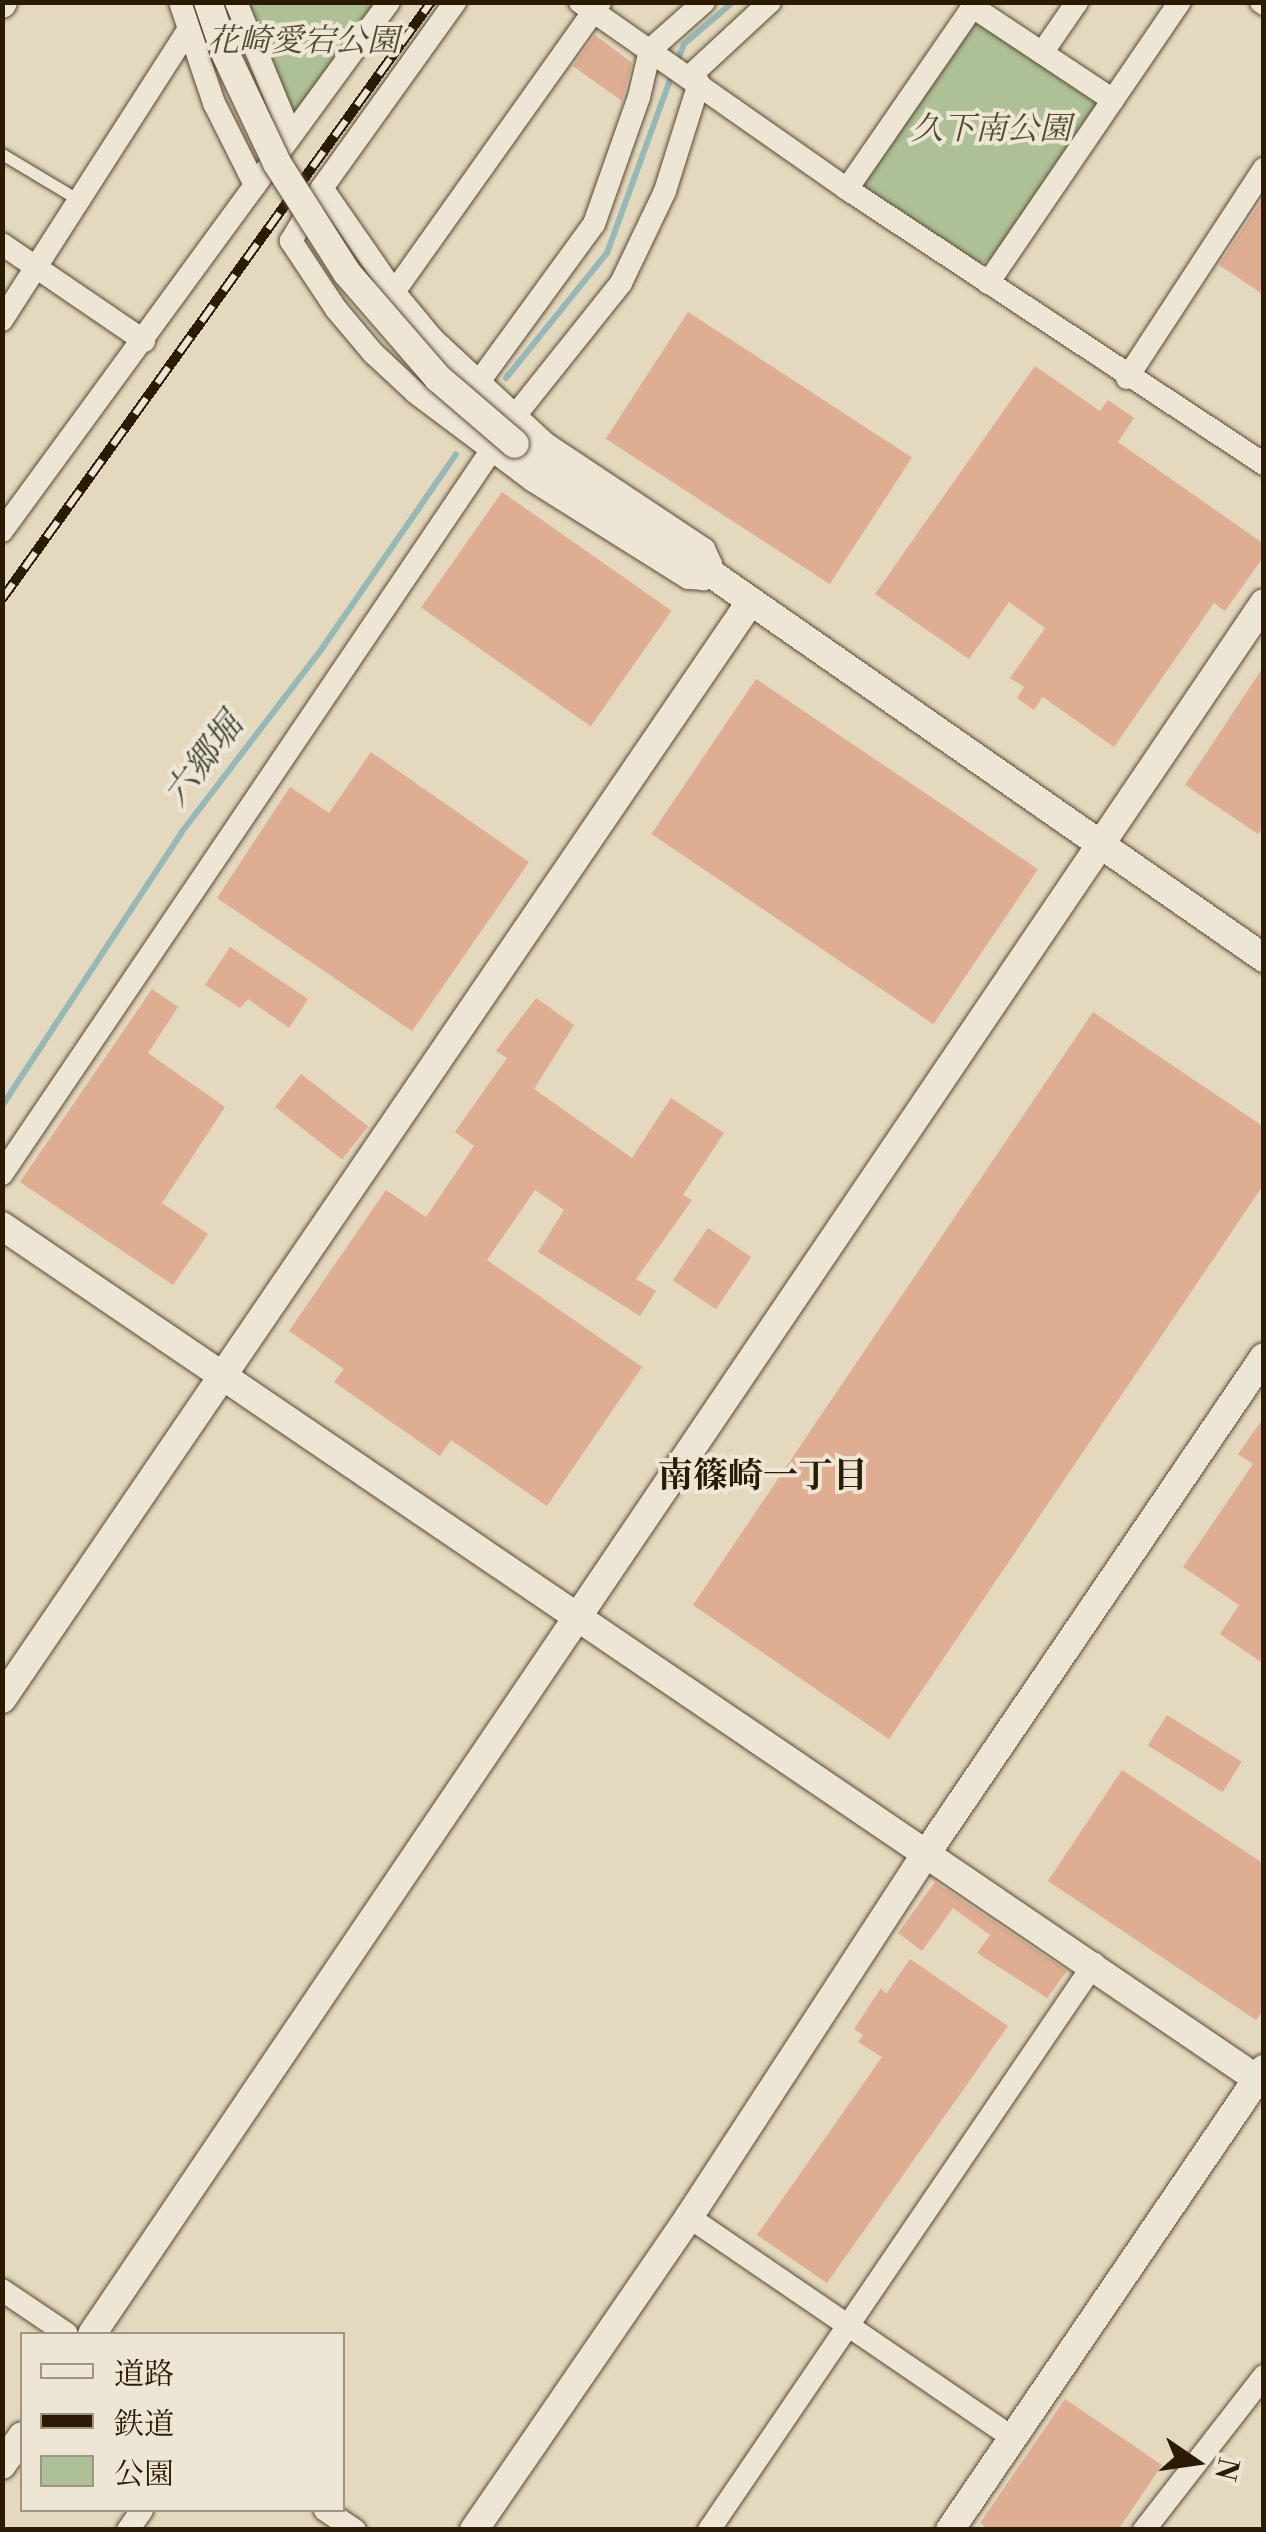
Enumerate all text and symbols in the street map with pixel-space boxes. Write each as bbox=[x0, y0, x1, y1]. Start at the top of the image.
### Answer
park label: 花崎愛宕公園 bbox=[207, 22, 399, 60]
park label: 久下南公園 bbox=[911, 110, 1071, 148]
water label: 六郷堀 bbox=[156, 706, 252, 816]
district label: 南篠崎一丁目 bbox=[658, 1456, 868, 1498]
legend bbox=[20, 2332, 345, 2512]
text: 道路 bbox=[114, 2356, 174, 2394]
text: 鉄道 bbox=[114, 2406, 174, 2444]
north arrow bbox=[1146, 2412, 1246, 2512]
text: N bbox=[1206, 2454, 1245, 2484]
text: 公園 bbox=[114, 2456, 174, 2494]

